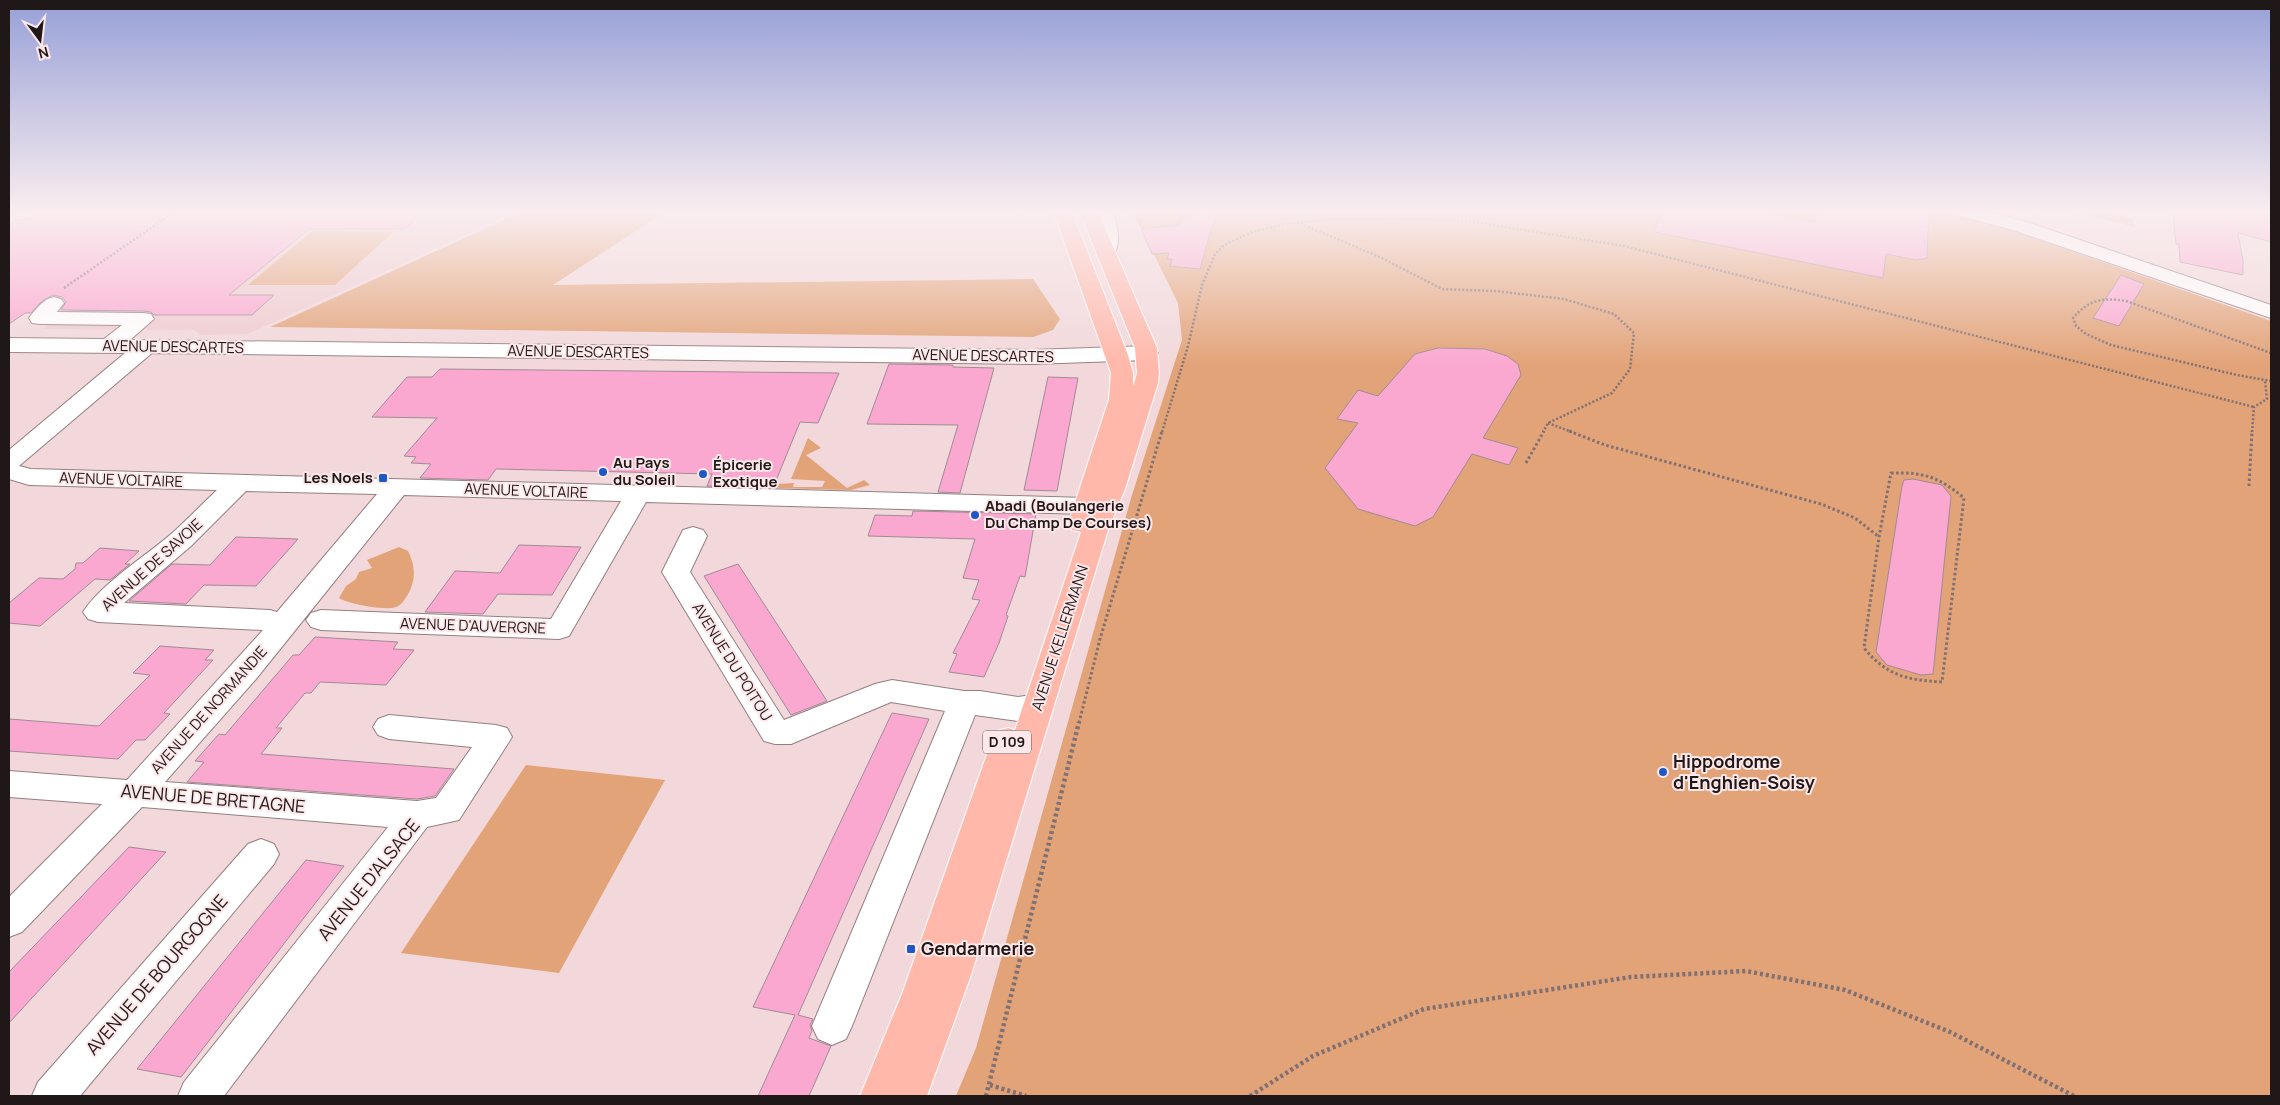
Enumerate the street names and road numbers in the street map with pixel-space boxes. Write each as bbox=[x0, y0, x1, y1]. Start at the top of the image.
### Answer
street label: AVENUE DESCARTES bbox=[102, 335, 244, 358]
street label: AVENUE DESCARTES bbox=[507, 340, 649, 363]
street label: AVENUE DESCARTES bbox=[912, 344, 1054, 367]
street label: AVENUE VOLTAIRE bbox=[59, 467, 183, 492]
street label: AVENUE VOLTAIRE bbox=[464, 478, 588, 503]
street label: AVENUE DE SAVOIE bbox=[97, 514, 207, 616]
street label: AVENUE KELLERMANN bbox=[1026, 562, 1093, 713]
street label: AVENUE DU POITOU bbox=[688, 599, 777, 725]
street label: AVENUE D'AUVERGNE bbox=[400, 612, 546, 639]
street label: AVENUE DE NORMANDIE bbox=[146, 641, 272, 778]
road number: D 109 bbox=[983, 730, 1031, 754]
street label: AVENUE DE BRETAGNE bbox=[120, 778, 306, 818]
street label: AVENUE D'ALSACE bbox=[312, 814, 425, 945]
street label: AVENUE DE BOURGOGNE bbox=[80, 889, 233, 1060]

